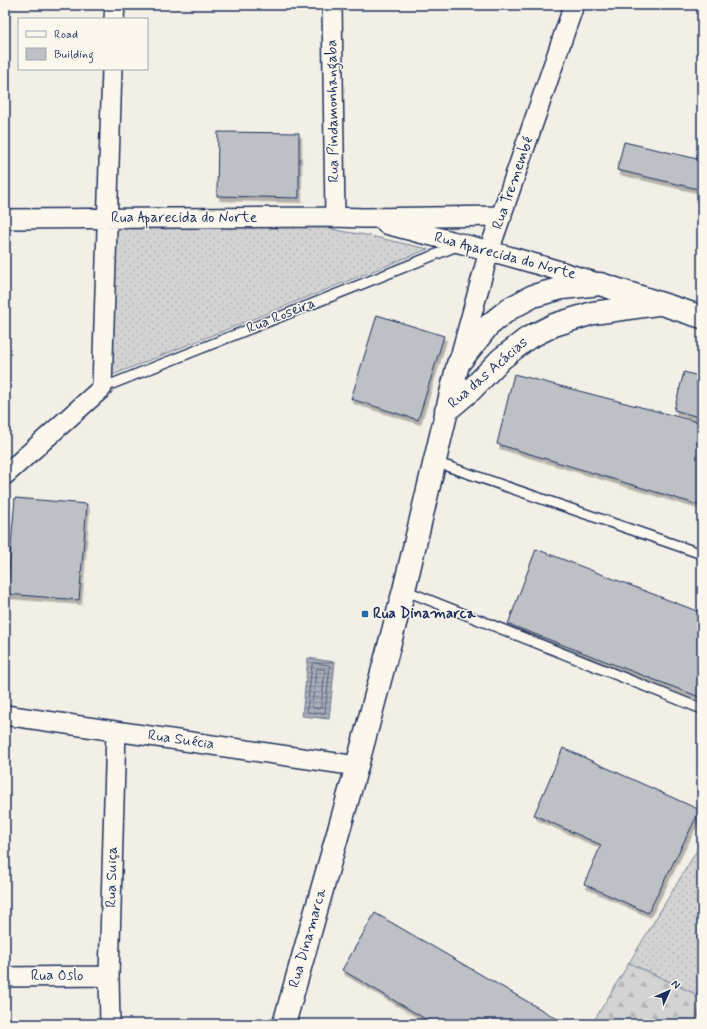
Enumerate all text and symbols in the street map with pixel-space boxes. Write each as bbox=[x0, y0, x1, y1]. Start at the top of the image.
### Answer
legend bbox=[18, 18, 148, 70]
text: Road bbox=[54, 27, 78, 43]
street label: Rua Pindamonhangaba bbox=[322, 39, 345, 183]
text: Building bbox=[54, 47, 94, 64]
street label: Rua Tremembé bbox=[488, 134, 538, 232]
street label: Rua Aparecida do Norte bbox=[111, 208, 257, 229]
street label: Rua Aparecida do Norte bbox=[432, 227, 578, 286]
street label: Rua Roseira bbox=[244, 293, 319, 339]
street label: Rua das Acácias bbox=[444, 332, 532, 413]
place label: Rua Dinamarca bbox=[373, 604, 477, 624]
marker: Rua Dinamarca bbox=[360, 609, 370, 619]
street label: Rua Suécia bbox=[146, 725, 216, 755]
street label: Rua Suiça bbox=[101, 846, 123, 908]
street label: Rua Dinamarca bbox=[284, 885, 332, 990]
street label: Rua Oslo bbox=[31, 966, 83, 986]
north arrow bbox=[649, 971, 689, 1011]
text: N bbox=[668, 977, 683, 992]

